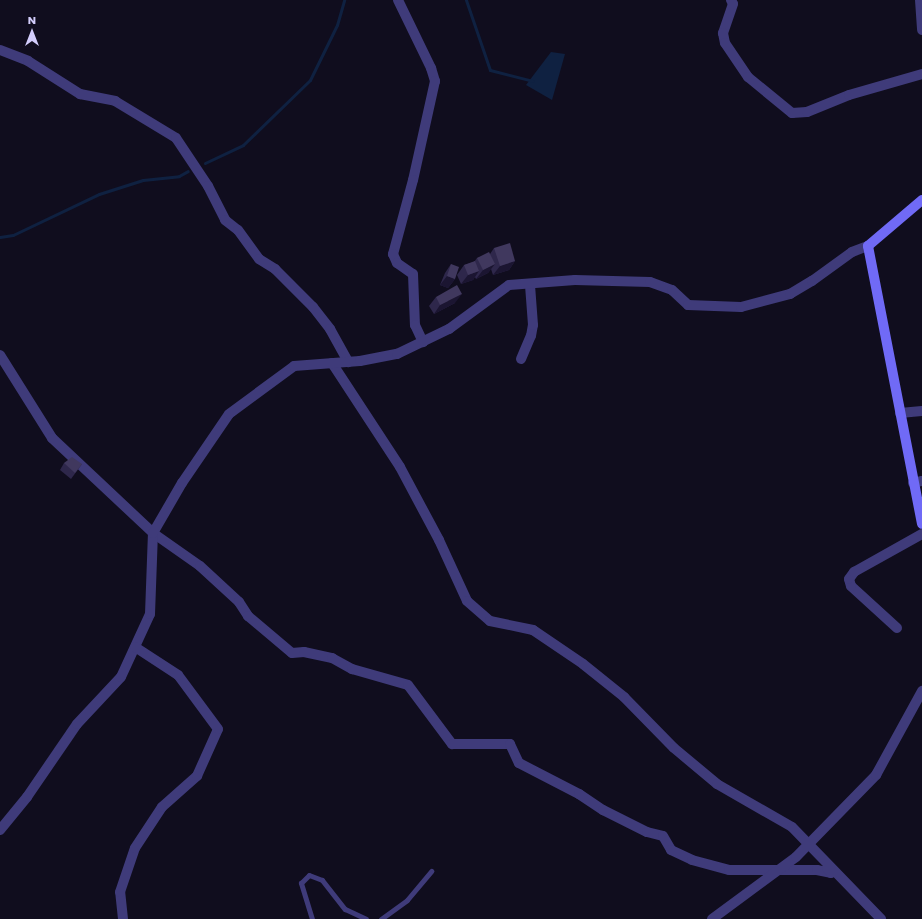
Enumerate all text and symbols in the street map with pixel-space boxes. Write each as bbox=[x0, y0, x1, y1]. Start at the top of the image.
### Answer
north arrow bbox=[12, 12, 52, 52]
text: N bbox=[28, 12, 36, 28]

